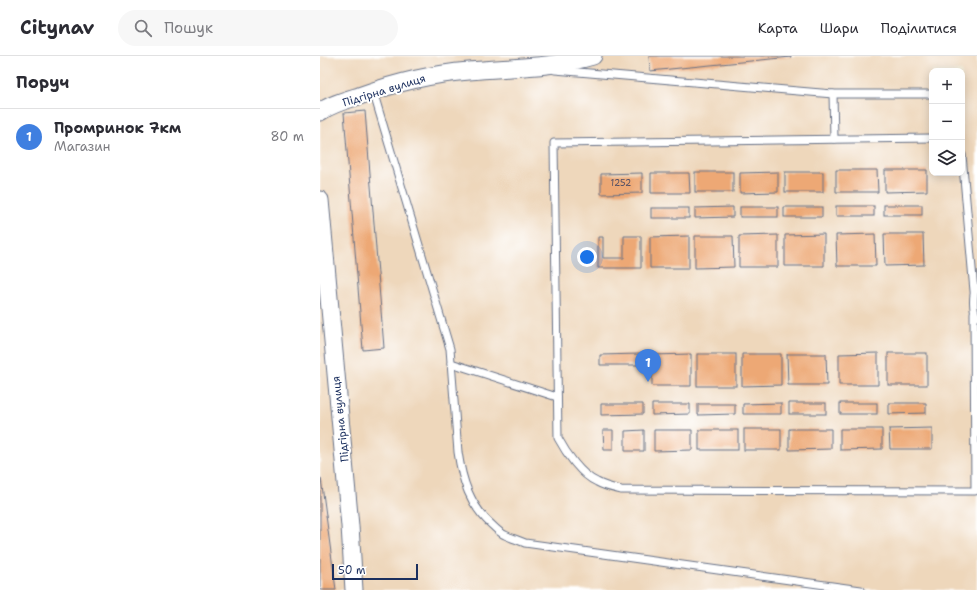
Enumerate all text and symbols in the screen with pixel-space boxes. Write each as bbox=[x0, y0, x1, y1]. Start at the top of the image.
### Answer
search box bbox=[118, 10, 398, 46]
text: Citynav bbox=[20, 15, 94, 40]
icon: search bbox=[132, 17, 154, 39]
text: Пошук bbox=[164, 18, 213, 38]
text: Карта bbox=[758, 19, 798, 37]
text: Шари bbox=[820, 19, 859, 37]
text: Поділитися bbox=[881, 19, 957, 37]
map controls bbox=[929, 68, 965, 176]
button: + bbox=[929, 68, 965, 104]
text: Поруч bbox=[16, 71, 69, 93]
street label: Підгірна вулиця bbox=[341, 71, 428, 110]
button: − bbox=[929, 104, 965, 140]
text: Промринок 7км bbox=[54, 118, 181, 138]
text: 1 bbox=[26, 128, 32, 145]
text: 80 m bbox=[270, 128, 304, 145]
text: Магазин bbox=[54, 138, 110, 155]
button: layers bbox=[929, 140, 965, 176]
house number: 1252 bbox=[611, 177, 631, 189]
your location bbox=[577, 247, 597, 267]
pin: 1 bbox=[635, 349, 661, 382]
street label: Підгірна вулиця bbox=[329, 375, 352, 463]
scale bar bbox=[332, 562, 418, 581]
text: 50 m bbox=[338, 563, 366, 578]

